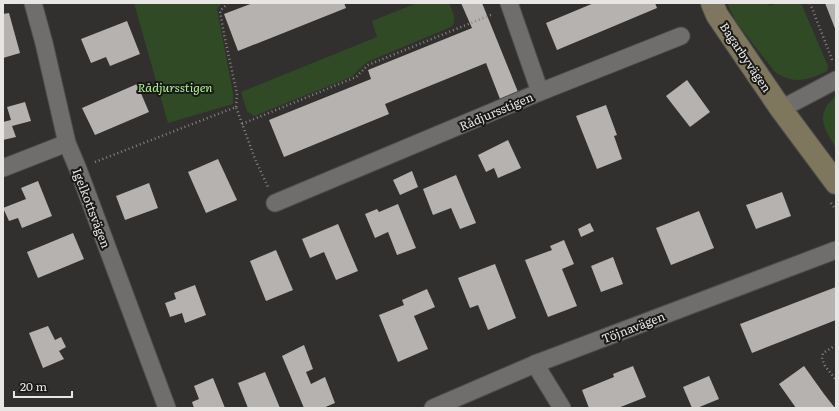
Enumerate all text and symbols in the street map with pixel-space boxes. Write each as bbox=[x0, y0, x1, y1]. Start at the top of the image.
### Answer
street label: Bagarbyvägen bbox=[716, 19, 776, 96]
park label: Rådjursstigen bbox=[137, 78, 213, 96]
street label: Rådjursstigen bbox=[456, 87, 536, 135]
street label: Igelkottsvägen bbox=[69, 166, 115, 251]
street label: Töjnavägen bbox=[599, 307, 667, 347]
scale bar bbox=[14, 373, 72, 399]
text: 20 m bbox=[20, 377, 47, 395]

